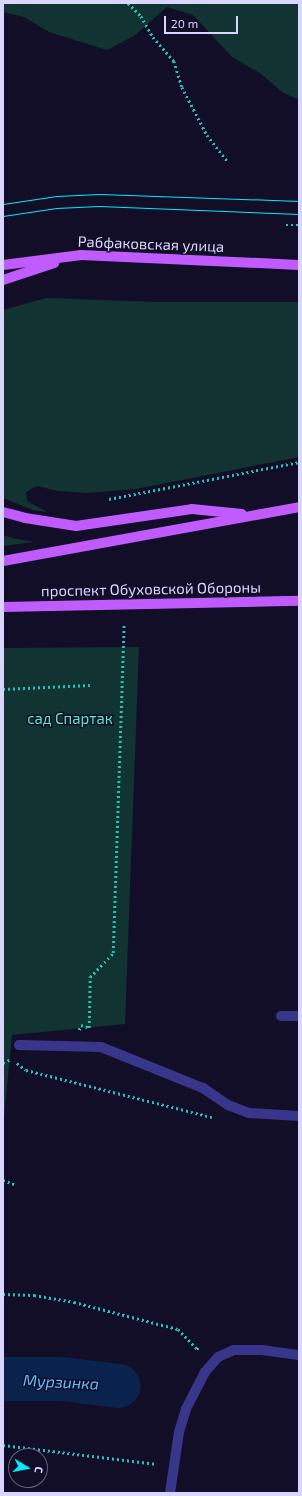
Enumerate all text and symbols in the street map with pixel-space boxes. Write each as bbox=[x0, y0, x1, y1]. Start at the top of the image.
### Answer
scale bar bbox=[166, 8, 240, 34]
text: 20 m bbox=[171, 16, 198, 30]
street label: Рабфаковская улица bbox=[77, 232, 225, 256]
street label: проспект Обуховской Обороны bbox=[41, 578, 261, 600]
park label: сад Спартак bbox=[27, 710, 113, 728]
water label: Мурзинка bbox=[23, 1370, 99, 1394]
north arrow bbox=[8, 1448, 48, 1488]
text: С bbox=[32, 1466, 46, 1474]

